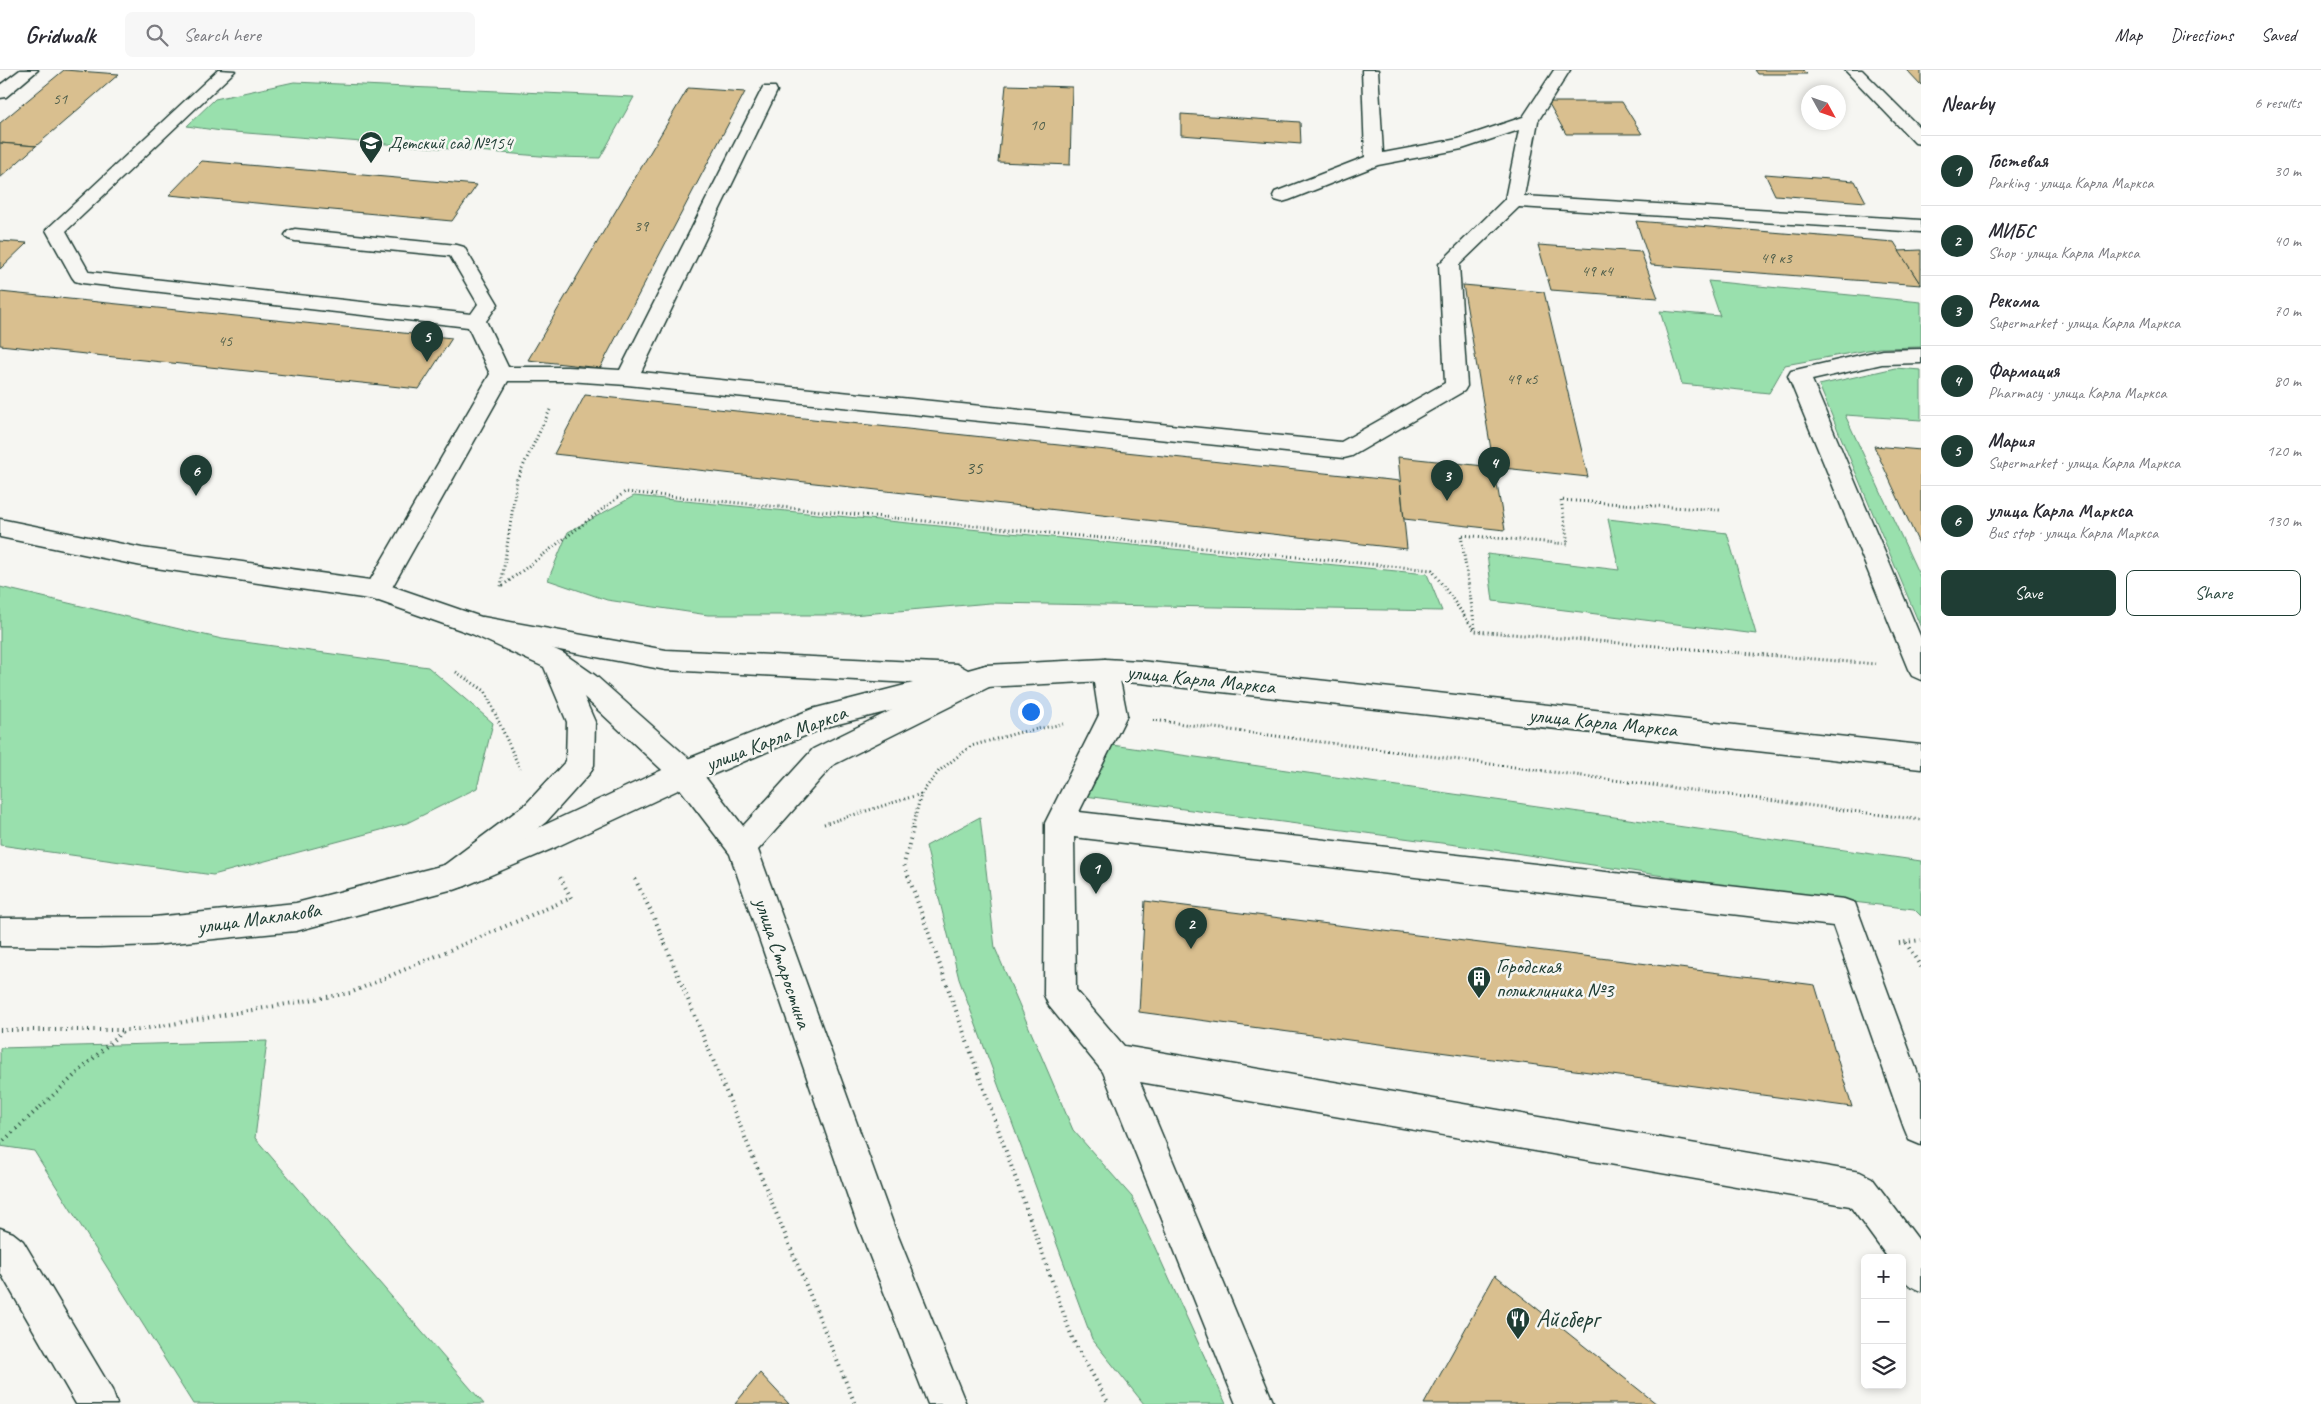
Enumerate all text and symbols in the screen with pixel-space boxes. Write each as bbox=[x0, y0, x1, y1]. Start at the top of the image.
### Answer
search box bbox=[125, 12, 475, 57]
text: Gridwalk bbox=[25, 20, 95, 50]
icon: search bbox=[143, 21, 171, 49]
text: Search here bbox=[183, 23, 261, 47]
text: Map bbox=[2115, 24, 2142, 46]
text: Directions bbox=[2170, 24, 2233, 46]
text: Saved bbox=[2261, 24, 2296, 46]
north arrow bbox=[1801, 85, 1846, 130]
house number: 51 bbox=[53, 89, 68, 109]
text: Nearby bbox=[1941, 90, 1994, 116]
text: 6 results bbox=[2254, 93, 2301, 113]
house number: 10 bbox=[1030, 115, 1046, 135]
school or university icon: Детский сад №154 bbox=[358, 130, 384, 164]
place label: Детский сад №154 bbox=[388, 132, 514, 154]
text: Гостевая bbox=[1988, 149, 2048, 173]
text: 1 bbox=[1953, 161, 1961, 181]
text: 30 m bbox=[2274, 161, 2301, 181]
text: Parking · улица Карла Маркса bbox=[1988, 173, 2154, 193]
house number: 39 bbox=[634, 216, 650, 236]
text: МИБС bbox=[1988, 219, 2035, 243]
text: 2 bbox=[1953, 231, 1961, 251]
text: 40 m bbox=[2274, 231, 2301, 251]
text: Shop · улица Карла Маркса bbox=[1988, 243, 2140, 263]
house number: 49 к3 bbox=[1760, 248, 1793, 268]
house number: 49 к4 bbox=[1581, 261, 1614, 281]
text: Рекома bbox=[1988, 289, 2038, 313]
text: 3 bbox=[1953, 301, 1961, 321]
text: 70 m bbox=[2274, 301, 2301, 321]
text: Supermarket · улица Карла Маркса bbox=[1988, 313, 2180, 333]
pin: 5 bbox=[411, 321, 443, 362]
house number: 45 bbox=[218, 331, 233, 351]
text: Фармация bbox=[1988, 359, 2059, 383]
house number: 49 к5 bbox=[1506, 369, 1538, 389]
text: 4 bbox=[1953, 371, 1961, 391]
text: 80 m bbox=[2274, 371, 2301, 391]
text: Pharmacy · улица Карла Маркса bbox=[1988, 383, 2167, 403]
text: Мария bbox=[1988, 429, 2034, 453]
text: 5 bbox=[1954, 441, 1960, 461]
text: 120 m bbox=[2267, 441, 2301, 461]
pin: 4 bbox=[1478, 447, 1510, 488]
text: Supermarket · улица Карла Маркса bbox=[1988, 453, 2180, 473]
pin: 6 bbox=[180, 455, 212, 496]
house number: 35 bbox=[965, 456, 984, 480]
pin: 3 bbox=[1431, 460, 1463, 501]
text: улица Карла Маркса bbox=[1988, 499, 2132, 523]
text: 6 bbox=[1953, 511, 1961, 531]
text: 130 m bbox=[2267, 511, 2301, 531]
text: Bus stop · улица Карла Маркса bbox=[1988, 523, 2158, 543]
button: Save bbox=[1941, 570, 2116, 616]
button: Share bbox=[2126, 570, 2301, 616]
street label: улица Карла Маркса bbox=[1124, 658, 1278, 700]
street label: улица Карла Маркса bbox=[700, 699, 852, 778]
your location bbox=[1018, 699, 1044, 725]
street label: улица Карла Маркса bbox=[1526, 701, 1680, 743]
pin: 1 bbox=[1080, 853, 1112, 894]
street label: улица Старостина bbox=[748, 892, 818, 1033]
street label: улица Маклакова bbox=[194, 896, 324, 940]
pin: 2 bbox=[1175, 908, 1207, 949]
place label: Городская поликлиника №3 bbox=[1496, 953, 1615, 1003]
building icon: Городская поликлиника №3 bbox=[1466, 965, 1492, 999]
map controls bbox=[1861, 1254, 1906, 1389]
button: + bbox=[1861, 1254, 1906, 1299]
button: − bbox=[1861, 1299, 1906, 1344]
place label: Айсберг bbox=[1536, 1303, 1602, 1335]
restaurant icon: Айсберг bbox=[1505, 1306, 1531, 1340]
button: layers bbox=[1861, 1344, 1906, 1389]

